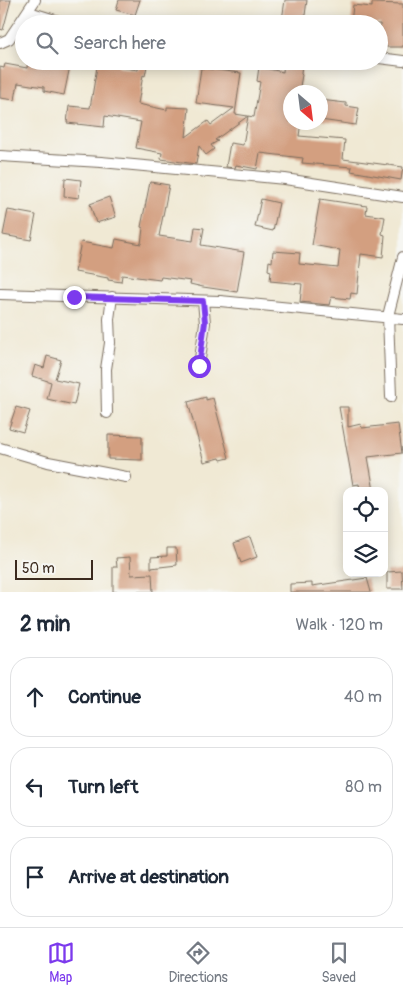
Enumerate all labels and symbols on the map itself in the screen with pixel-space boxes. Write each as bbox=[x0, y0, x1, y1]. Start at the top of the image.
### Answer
north arrow bbox=[283, 85, 328, 130]
route end bbox=[63, 286, 86, 309]
route start bbox=[188, 355, 211, 378]
scale bar bbox=[15, 557, 92, 580]

